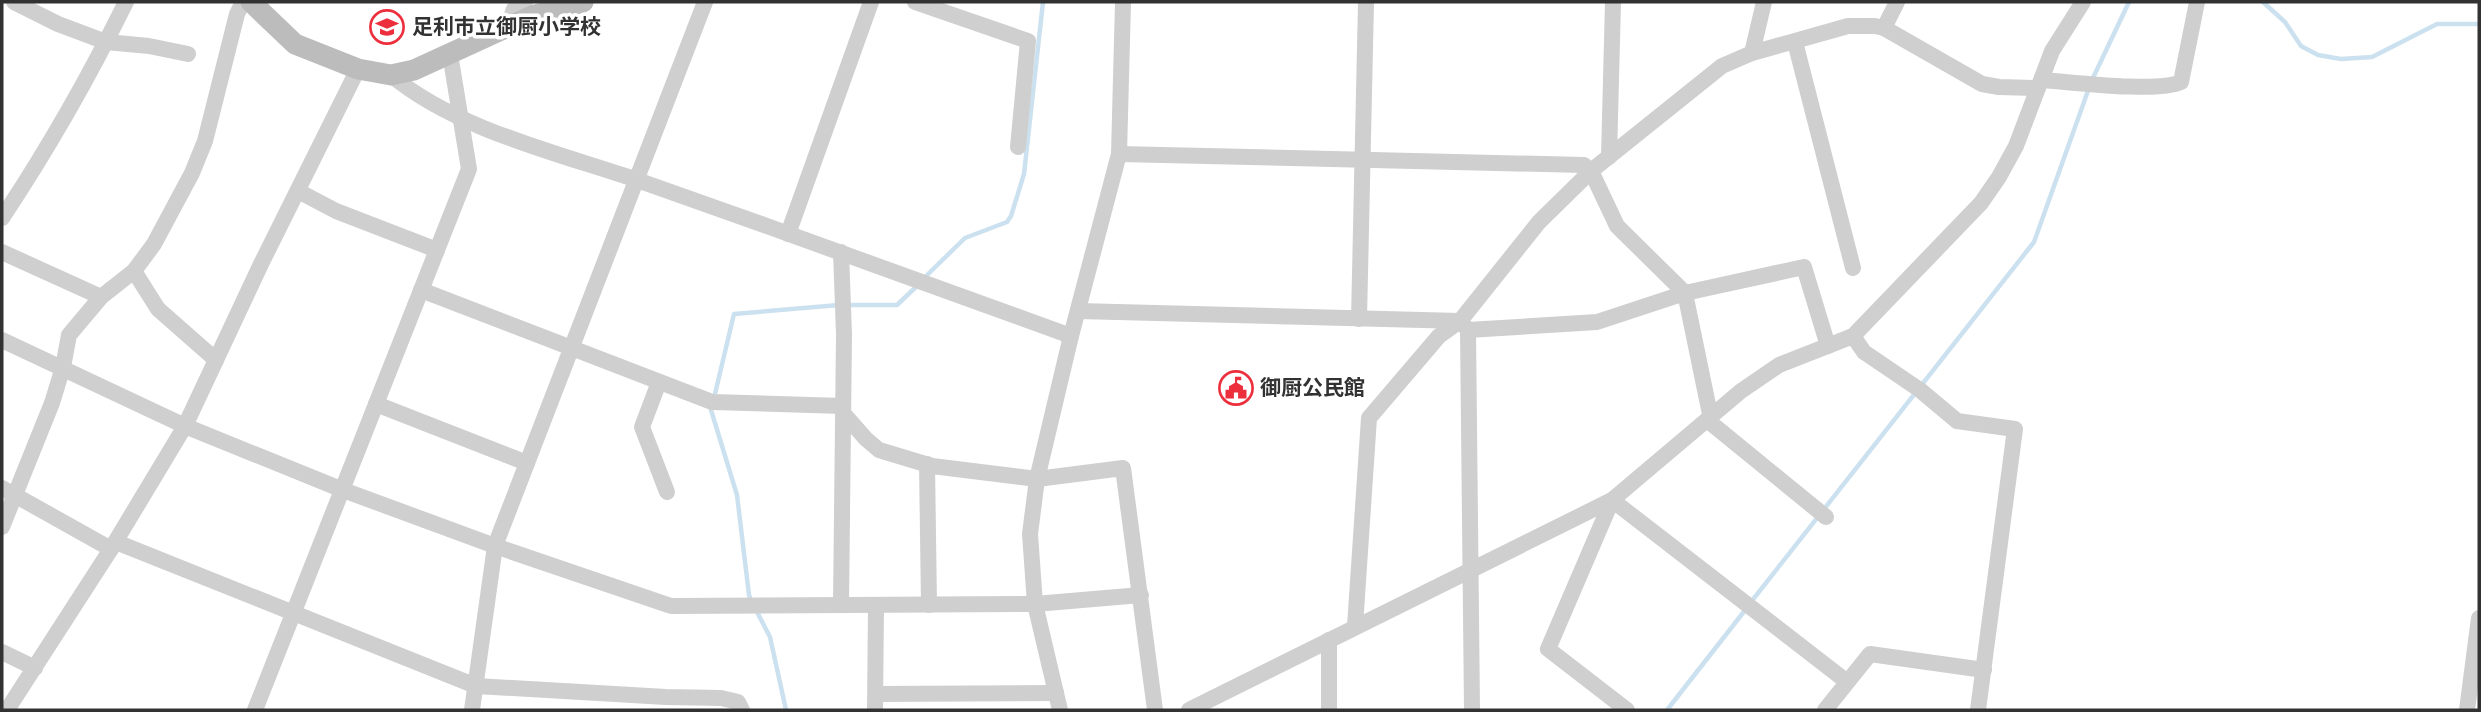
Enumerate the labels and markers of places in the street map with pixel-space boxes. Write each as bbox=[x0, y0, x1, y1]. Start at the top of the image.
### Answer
school or university icon: 足利市立御厨小学校 bbox=[368, 8, 406, 46]
place label: 足利市立御厨小学校 bbox=[412, 13, 601, 39]
public building icon: 御厨公民館 bbox=[1217, 369, 1255, 407]
place label: 御厨公民館 bbox=[1260, 374, 1365, 400]

